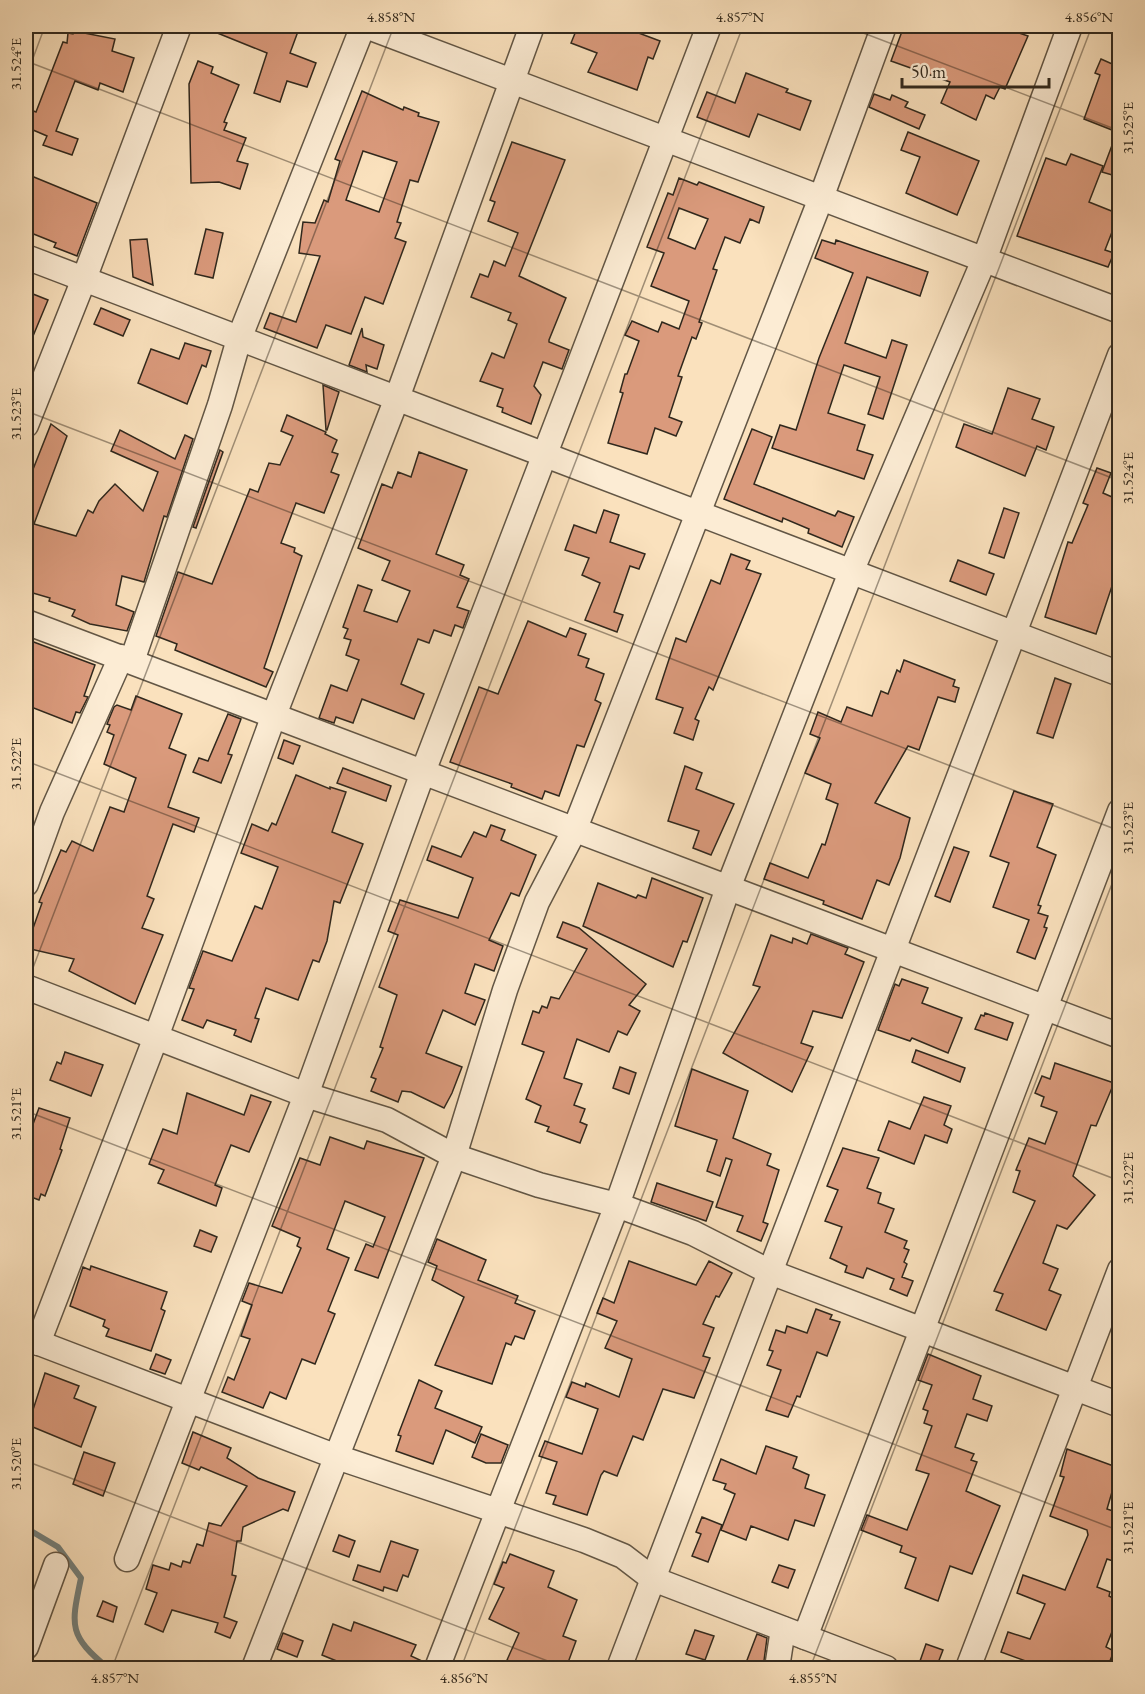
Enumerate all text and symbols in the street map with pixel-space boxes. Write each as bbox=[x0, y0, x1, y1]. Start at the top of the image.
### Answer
text: 4.858°N bbox=[367, 7, 415, 26]
text: 4.857°N bbox=[716, 7, 764, 26]
text: 4.856°N bbox=[1065, 7, 1113, 26]
text: 31.524°E bbox=[6, 37, 25, 90]
scale bar bbox=[902, 51, 1049, 89]
text: 50 m bbox=[911, 60, 946, 83]
text: 31.525°E bbox=[1118, 101, 1137, 154]
text: 31.523°E bbox=[6, 387, 25, 440]
text: 31.524°E bbox=[1118, 451, 1137, 504]
text: 31.522°E bbox=[6, 737, 25, 790]
text: 31.523°E bbox=[1118, 801, 1137, 854]
text: 31.521°E bbox=[6, 1087, 25, 1140]
text: 31.522°E bbox=[1118, 1151, 1137, 1204]
text: 31.520°E bbox=[6, 1437, 25, 1490]
text: 31.521°E bbox=[1118, 1501, 1137, 1554]
text: 4.857°N bbox=[91, 1668, 139, 1687]
text: 4.856°N bbox=[440, 1668, 488, 1687]
text: 4.855°N bbox=[789, 1668, 837, 1687]

